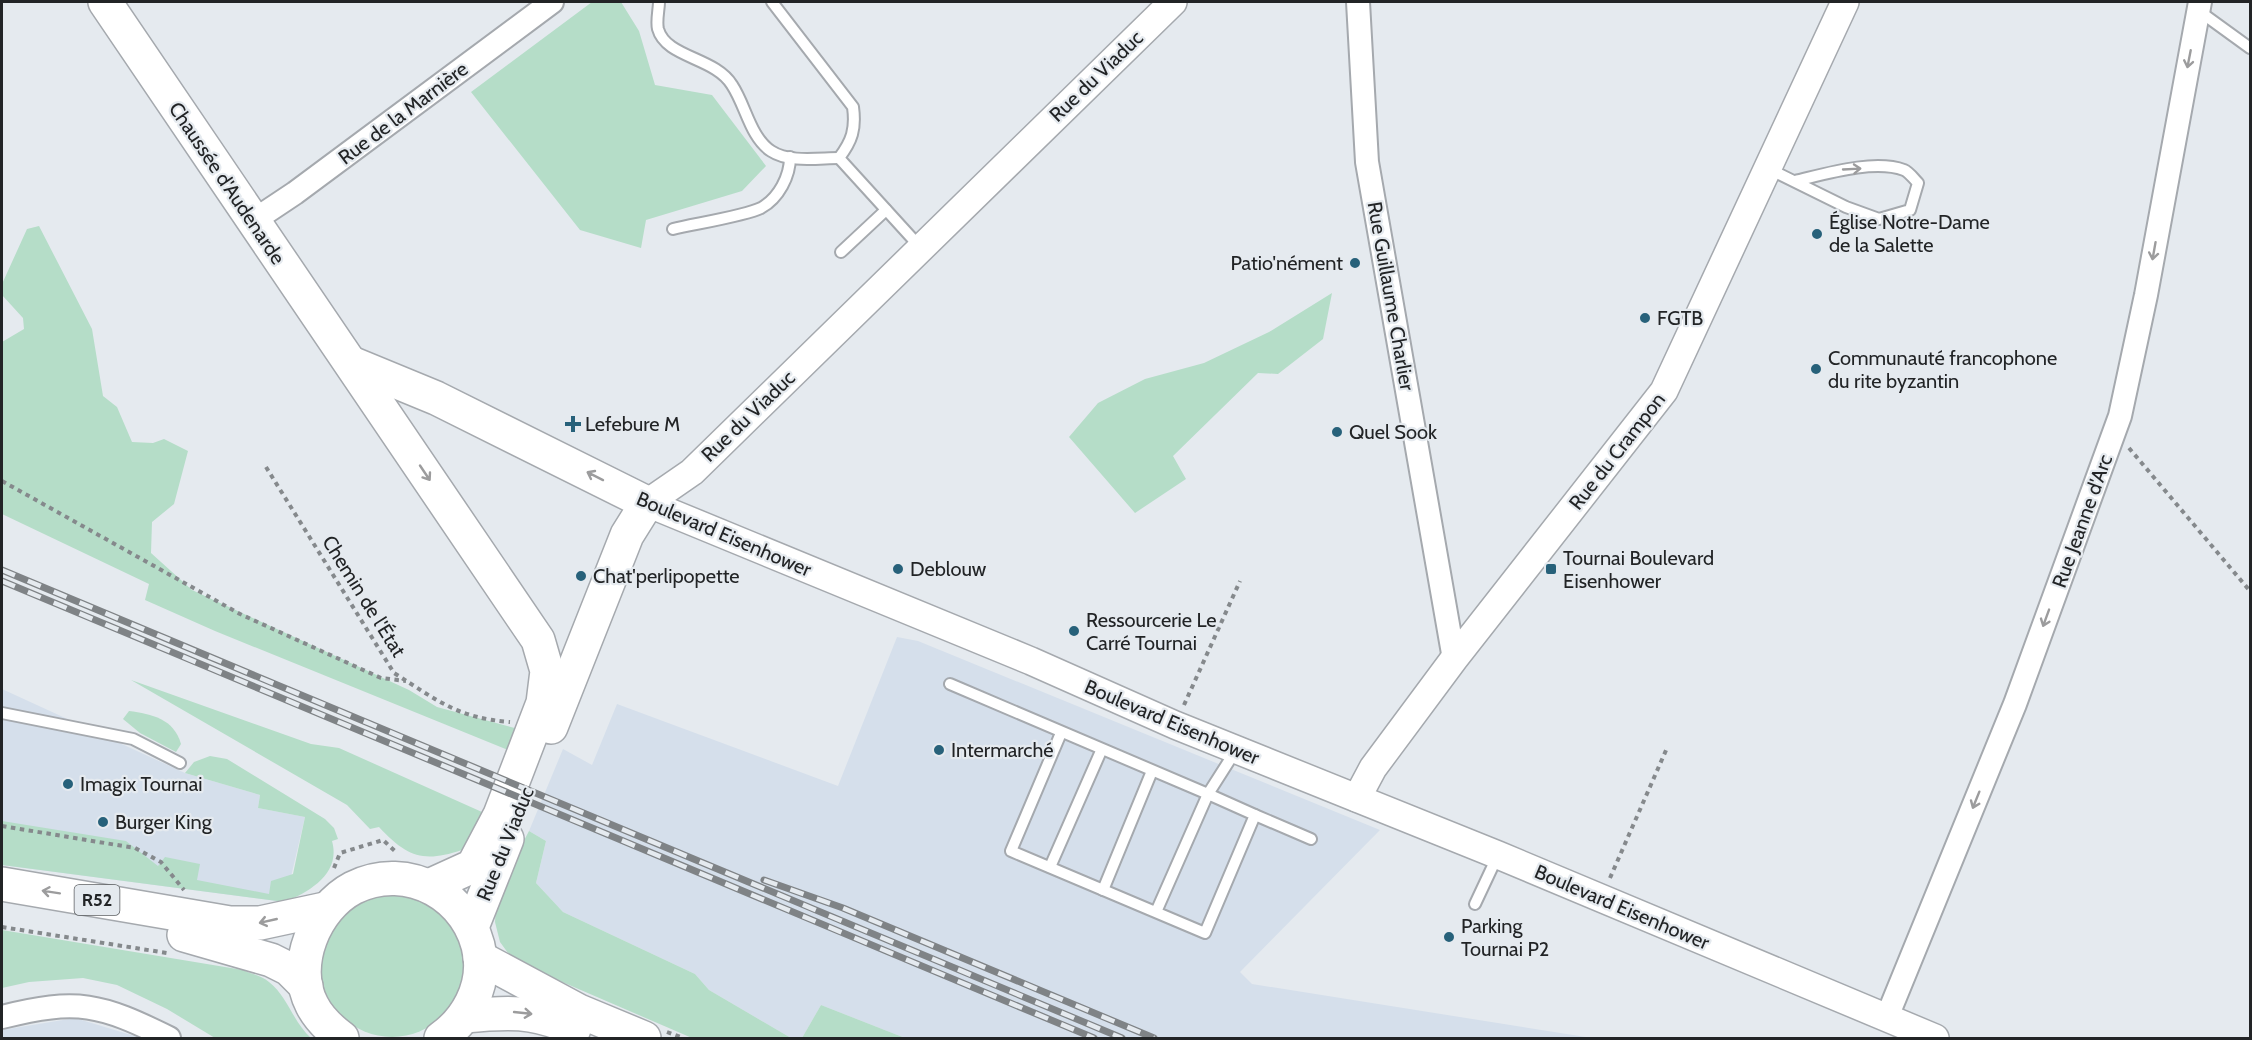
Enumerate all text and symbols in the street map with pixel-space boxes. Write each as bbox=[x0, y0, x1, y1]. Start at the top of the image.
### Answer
street label: Rue du Viaduc bbox=[1044, 25, 1148, 127]
one-way arrow bbox=[2184, 49, 2195, 68]
street label: Rue de la Marnière bbox=[334, 57, 472, 169]
street label: Chaussée d'Audenarde bbox=[164, 97, 290, 269]
one-way arrow bbox=[1842, 163, 1862, 174]
street label: Rue Guillaume Charlier bbox=[1363, 200, 1420, 393]
place label: Église Notre-Dame de la Salette bbox=[1829, 210, 1990, 257]
marker: Église Notre-Dame de la Salette bbox=[1810, 227, 1824, 241]
one-way arrow bbox=[2149, 240, 2160, 260]
place label: Patio'nément bbox=[1230, 251, 1343, 275]
marker: Patio'nément bbox=[1348, 256, 1362, 270]
place label: FGTB bbox=[1657, 306, 1703, 330]
marker: FGTB bbox=[1638, 311, 1652, 325]
place label: Communauté francophone du rite byzantin bbox=[1828, 346, 2057, 393]
marker: Communauté francophone du rite byzantin bbox=[1809, 362, 1823, 376]
street label: Rue du Viaduc bbox=[696, 365, 800, 467]
street label: Rue du Crampon bbox=[1564, 388, 1670, 514]
place label: Lefebure M bbox=[585, 412, 680, 436]
marker: Lefebure M bbox=[566, 417, 580, 431]
place label: Quel Sook bbox=[1349, 420, 1437, 444]
marker: Quel Sook bbox=[1330, 425, 1344, 439]
street label: Rue Jeanne d'Arc bbox=[2047, 451, 2117, 591]
one-way arrow bbox=[419, 465, 431, 481]
one-way arrow bbox=[586, 470, 604, 482]
street label: Boulevard Eisenhower bbox=[633, 486, 816, 582]
street label: Chemin de l'État bbox=[317, 531, 411, 661]
place label: Tournai Boulevard Eisenhower bbox=[1563, 546, 1714, 593]
place label: Deblouw bbox=[910, 557, 987, 581]
marker: Deblouw bbox=[891, 562, 905, 576]
marker: Tournai Boulevard Eisenhower bbox=[1544, 562, 1558, 576]
place label: Chat'perlipopette bbox=[593, 564, 740, 588]
marker: Chat'perlipopette bbox=[574, 569, 588, 583]
place label: Ressourcerie Le Carré Tournai bbox=[1086, 608, 1217, 655]
one-way arrow bbox=[2040, 608, 2051, 627]
marker: Ressourcerie Le Carré Tournai bbox=[1067, 624, 1081, 638]
street label: Boulevard Eisenhower bbox=[1081, 674, 1264, 770]
place label: Intermarché bbox=[951, 738, 1054, 762]
marker: Intermarché bbox=[932, 743, 946, 757]
place label: Imagix Tournai bbox=[80, 772, 203, 796]
marker: Imagix Tournai bbox=[61, 777, 75, 791]
street label: Rue du Viaduc bbox=[471, 784, 539, 904]
one-way arrow bbox=[1970, 790, 1981, 809]
place label: Burger King bbox=[115, 810, 213, 834]
marker: Burger King bbox=[96, 815, 110, 829]
street label: Boulevard Eisenhower bbox=[1531, 859, 1714, 955]
road number: R52 bbox=[74, 885, 120, 915]
one-way arrow bbox=[42, 886, 62, 897]
place label: Parking Tournai P2 bbox=[1461, 914, 1549, 961]
one-way arrow bbox=[259, 916, 278, 927]
marker: Parking Tournai P2 bbox=[1442, 930, 1456, 944]
one-way arrow bbox=[512, 1008, 532, 1019]

